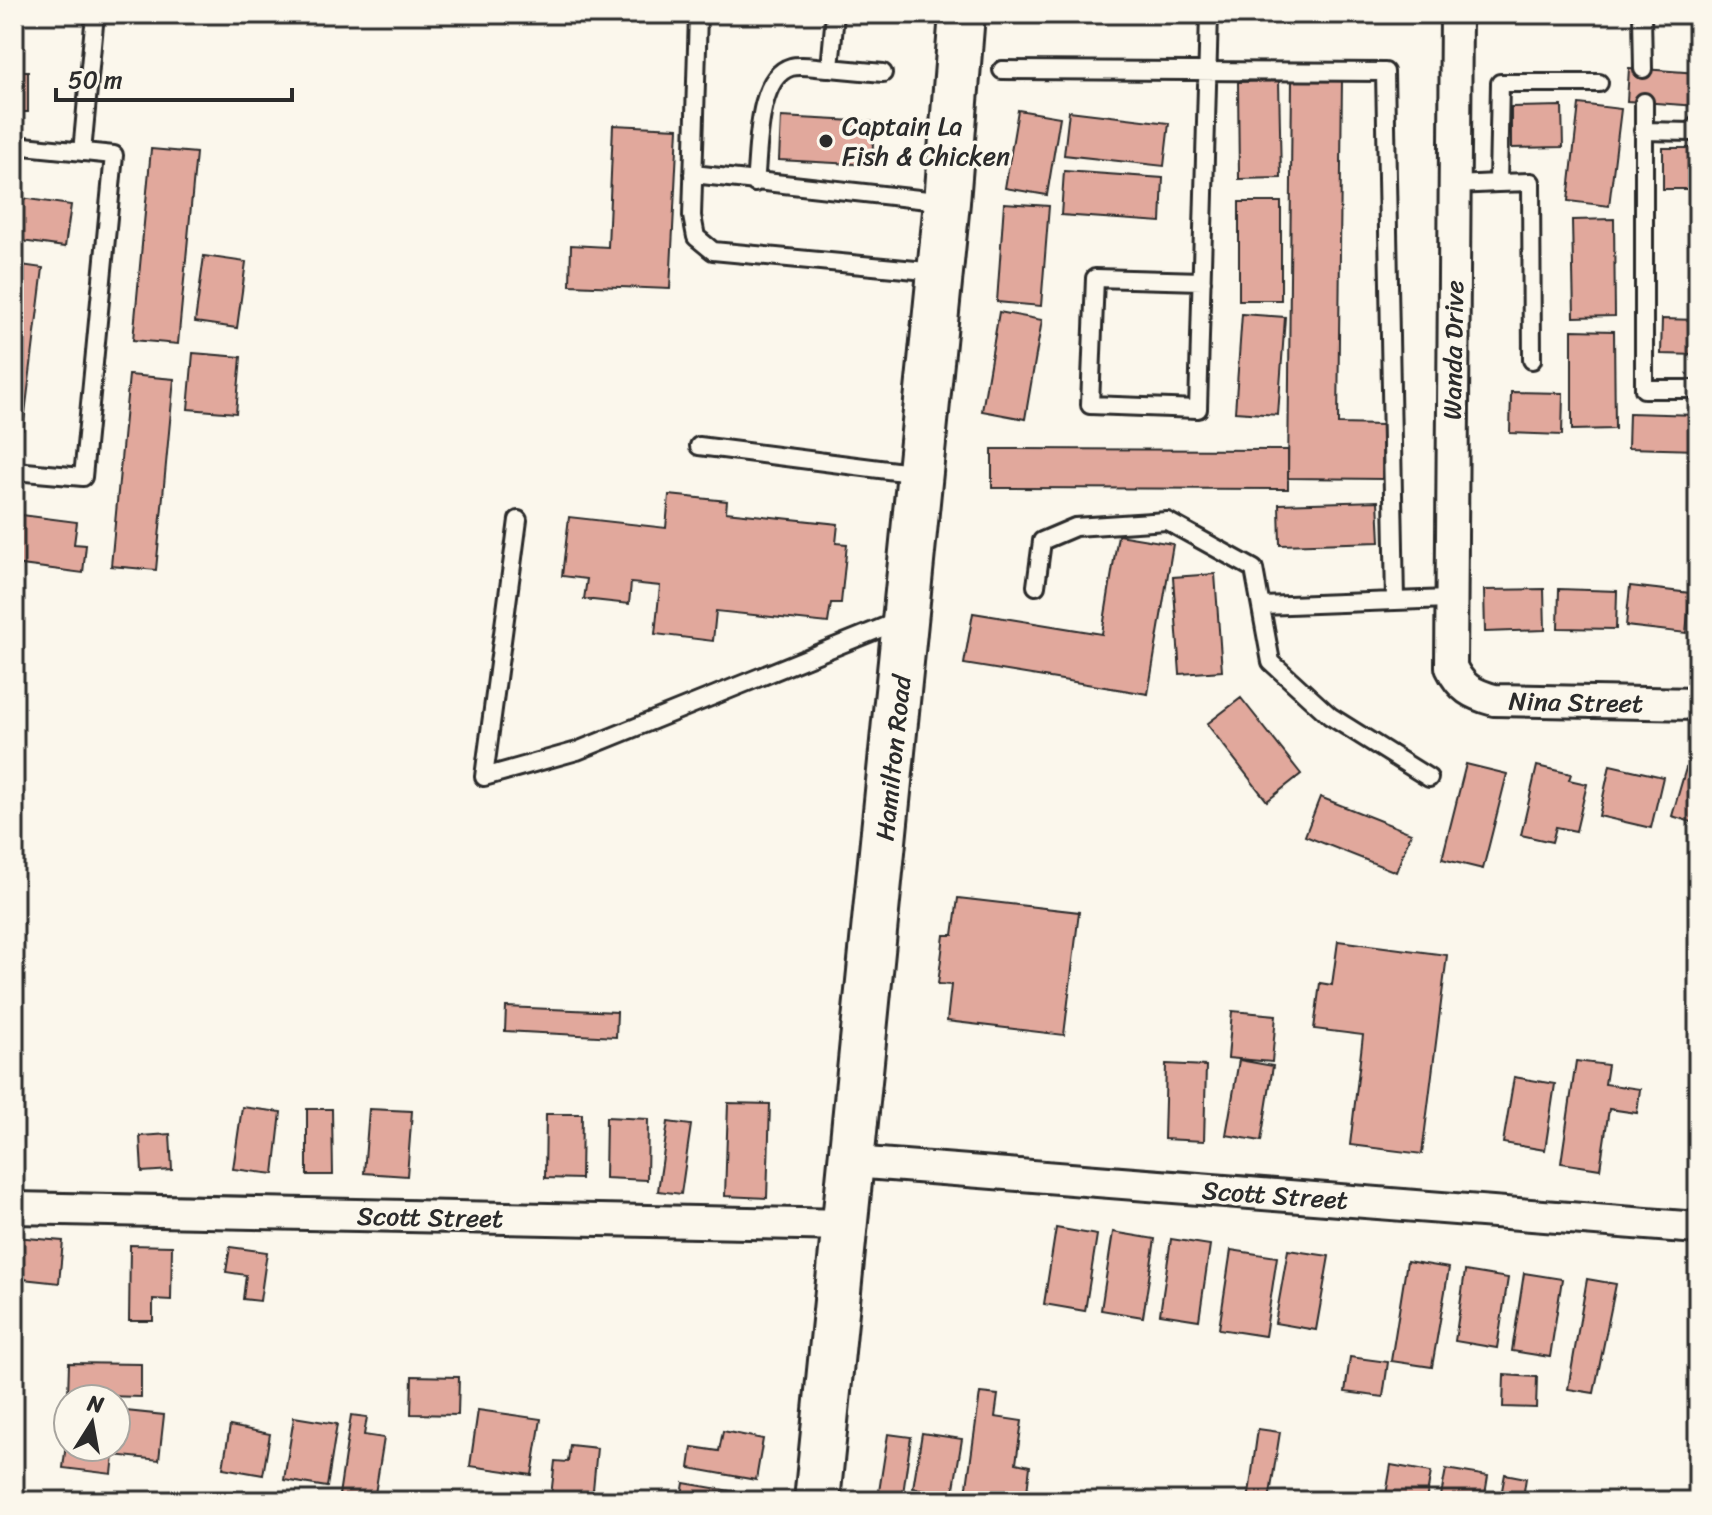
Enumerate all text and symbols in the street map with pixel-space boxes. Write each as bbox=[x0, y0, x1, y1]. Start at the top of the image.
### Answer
scale bar bbox=[56, 52, 292, 102]
text: 50 m bbox=[68, 59, 123, 101]
place label: Captain La Fish & Chicken bbox=[842, 103, 1010, 179]
marker: Captain La Fish & Chicken bbox=[817, 132, 835, 150]
street label: Wanda Drive bbox=[1429, 280, 1477, 420]
street label: Hamilton Road bbox=[861, 671, 925, 843]
street label: Nina Street bbox=[1508, 678, 1644, 726]
street label: Scott Street bbox=[1200, 1167, 1350, 1223]
street label: Scott Street bbox=[356, 1193, 504, 1241]
north arrow bbox=[52, 1383, 132, 1463]
text: N bbox=[84, 1383, 108, 1425]

